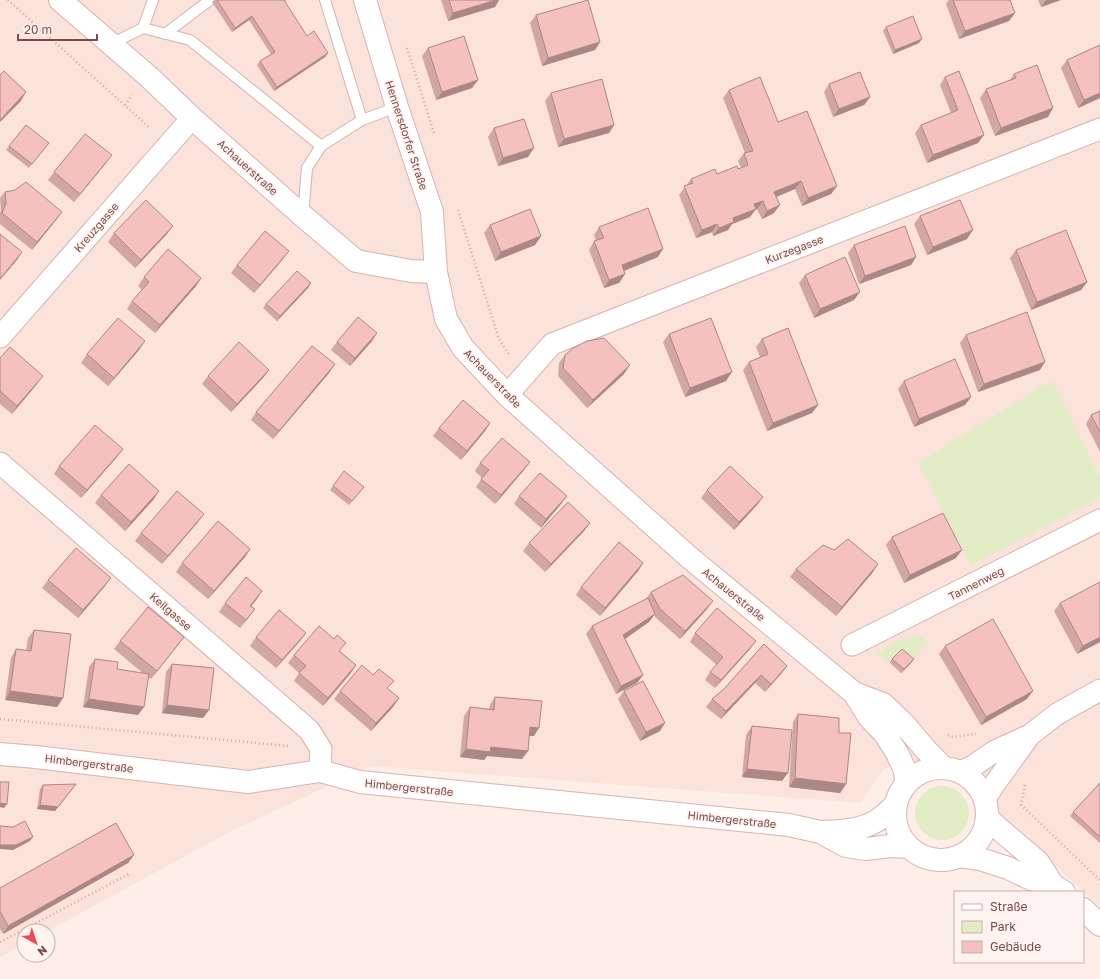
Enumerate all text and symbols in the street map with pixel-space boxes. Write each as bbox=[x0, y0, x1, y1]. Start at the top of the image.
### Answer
scale bar bbox=[18, 16, 97, 42]
text: 20 m bbox=[24, 22, 52, 37]
street label: Hennersdorfer Straße bbox=[383, 79, 431, 191]
street label: Achauerstraße bbox=[215, 136, 281, 198]
street label: Kreuzgasse bbox=[71, 200, 121, 254]
street label: Kurzegasse bbox=[763, 232, 825, 266]
street label: Achauerstraße bbox=[462, 346, 524, 410]
street label: Tannenweg bbox=[946, 563, 1006, 603]
street label: Achauerstraße bbox=[700, 565, 768, 623]
street label: Keilgasse bbox=[147, 589, 195, 633]
street label: Himbergerstraße bbox=[44, 751, 134, 775]
street label: Himbergerstraße bbox=[364, 776, 454, 798]
street label: Himbergerstraße bbox=[687, 808, 777, 830]
legend bbox=[954, 891, 1084, 963]
text: Straße bbox=[990, 899, 1028, 914]
text: Park bbox=[990, 919, 1016, 934]
north arrow bbox=[16, 923, 56, 963]
text: Gebäude bbox=[990, 939, 1041, 954]
text: N bbox=[35, 943, 50, 959]

